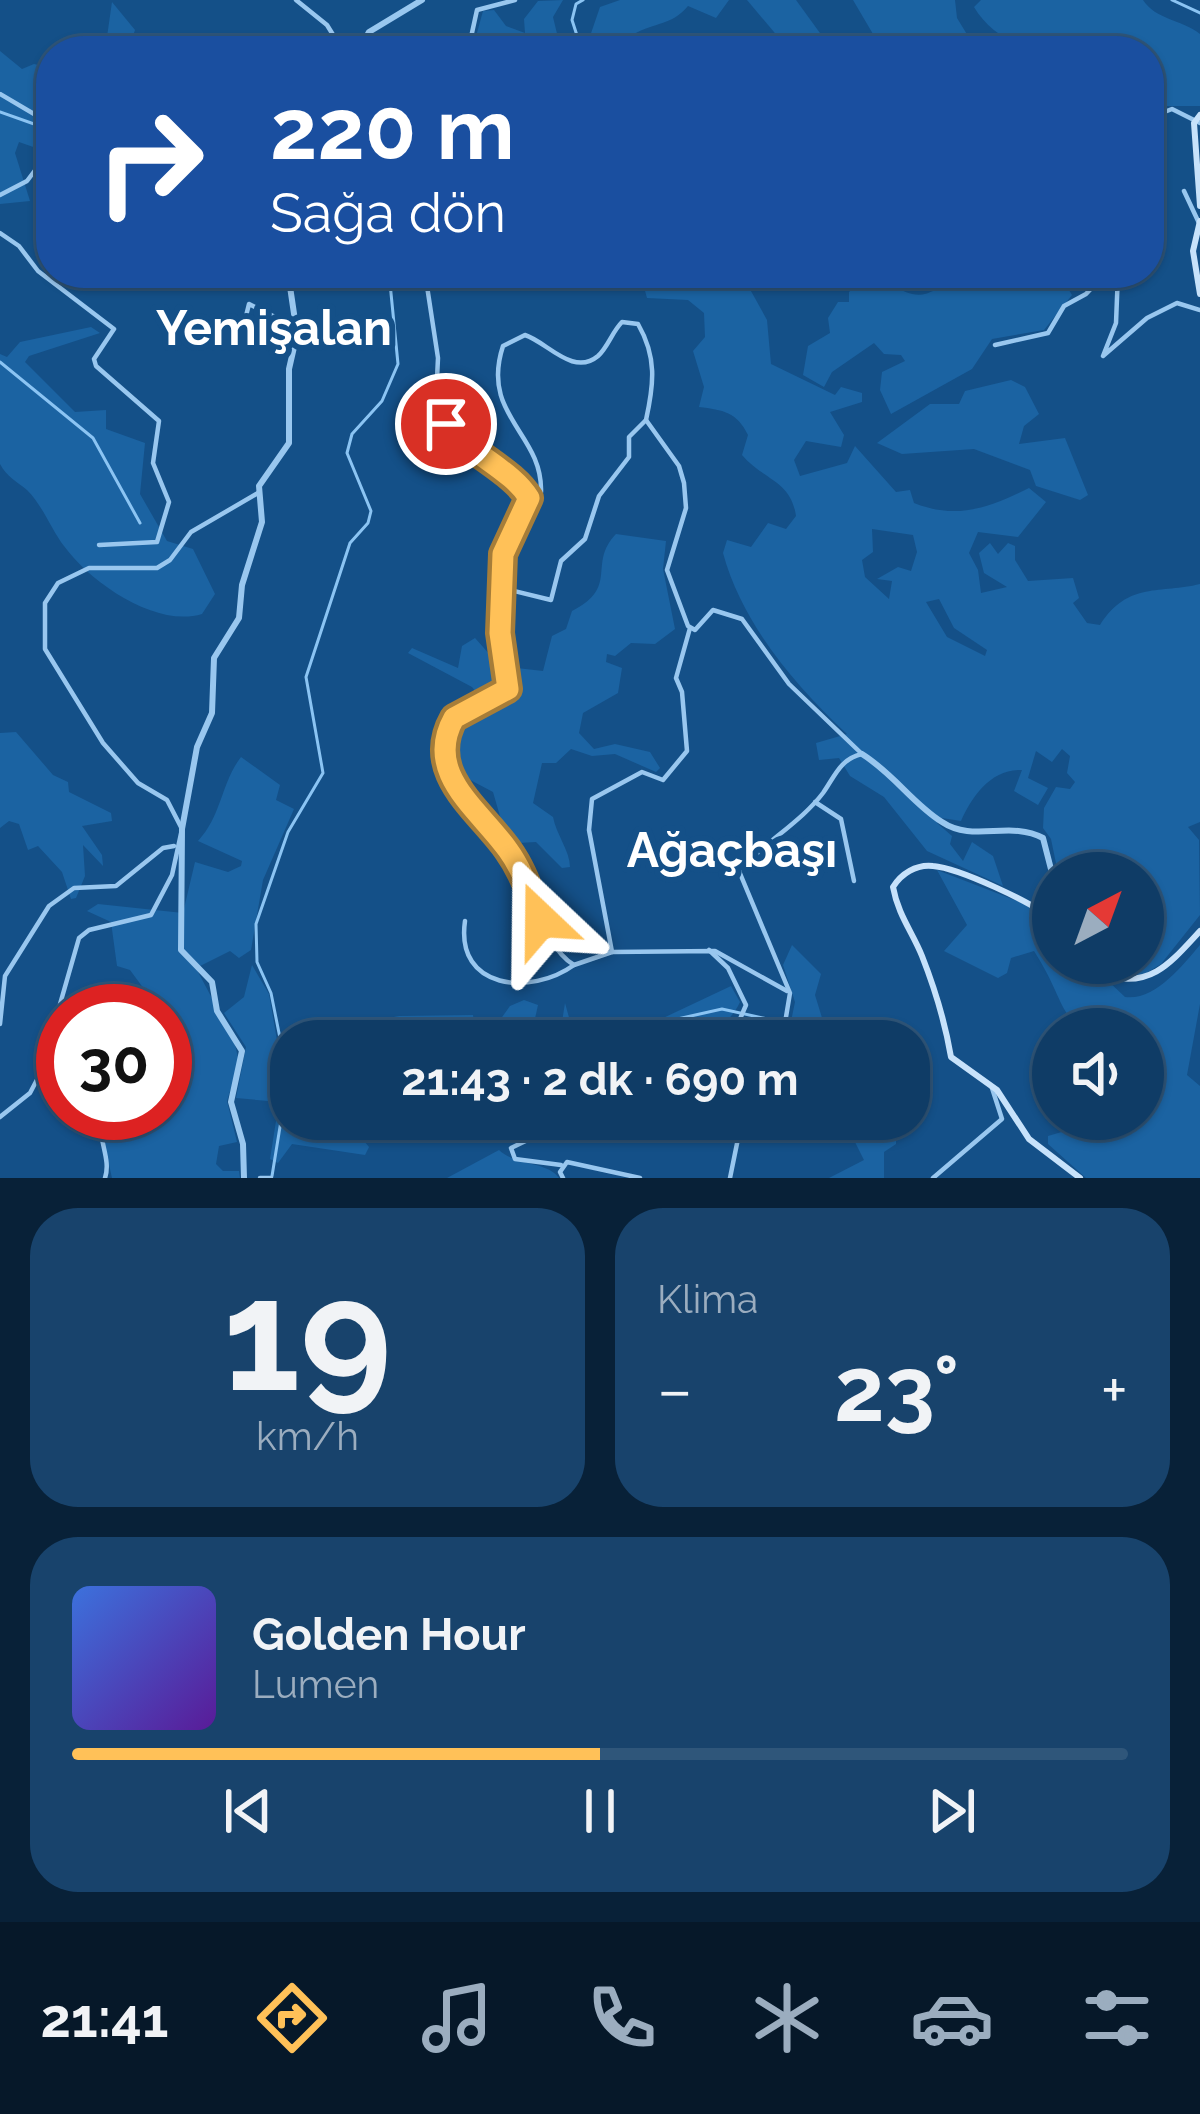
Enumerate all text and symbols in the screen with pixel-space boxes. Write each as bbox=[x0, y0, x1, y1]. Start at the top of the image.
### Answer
text: 220 m bbox=[270, 80, 515, 179]
icon: right bbox=[72, 84, 228, 240]
text: Sağa dön bbox=[270, 181, 506, 245]
district label: Yemişalan bbox=[156, 300, 392, 356]
pin bbox=[395, 373, 497, 475]
icon: arrive bbox=[413, 391, 479, 457]
district label: Ağaçbaşı bbox=[627, 822, 837, 878]
north arrow bbox=[1032, 852, 1164, 984]
map controls bbox=[1032, 852, 1164, 1140]
position arrow bbox=[478, 857, 604, 983]
speed limit sign: 30 bbox=[36, 984, 192, 1140]
button: sound bbox=[1032, 1008, 1164, 1140]
text: 21:43 · 2 dk · 690 m bbox=[401, 1053, 799, 1106]
text: 19 bbox=[223, 1243, 392, 1427]
text: Klima bbox=[657, 1276, 758, 1322]
text: 23° bbox=[834, 1336, 959, 1442]
text: − bbox=[657, 1351, 693, 1428]
text: + bbox=[1101, 1351, 1128, 1428]
text: km/h bbox=[256, 1413, 359, 1459]
text: Golden Hour bbox=[252, 1608, 526, 1661]
text: Lumen bbox=[252, 1661, 379, 1707]
icon: previous bbox=[215, 1778, 281, 1844]
icon: pause bbox=[567, 1778, 633, 1844]
icon: next bbox=[919, 1778, 985, 1844]
icon: directions bbox=[250, 1976, 334, 2060]
icon: music bbox=[415, 1976, 499, 2060]
icon: phone bbox=[580, 1976, 664, 2060]
icon: climate bbox=[745, 1976, 829, 2060]
icon: car bbox=[910, 1976, 994, 2060]
icon: filters bbox=[1075, 1976, 1159, 2060]
text: 21:41 bbox=[41, 1986, 169, 2050]

